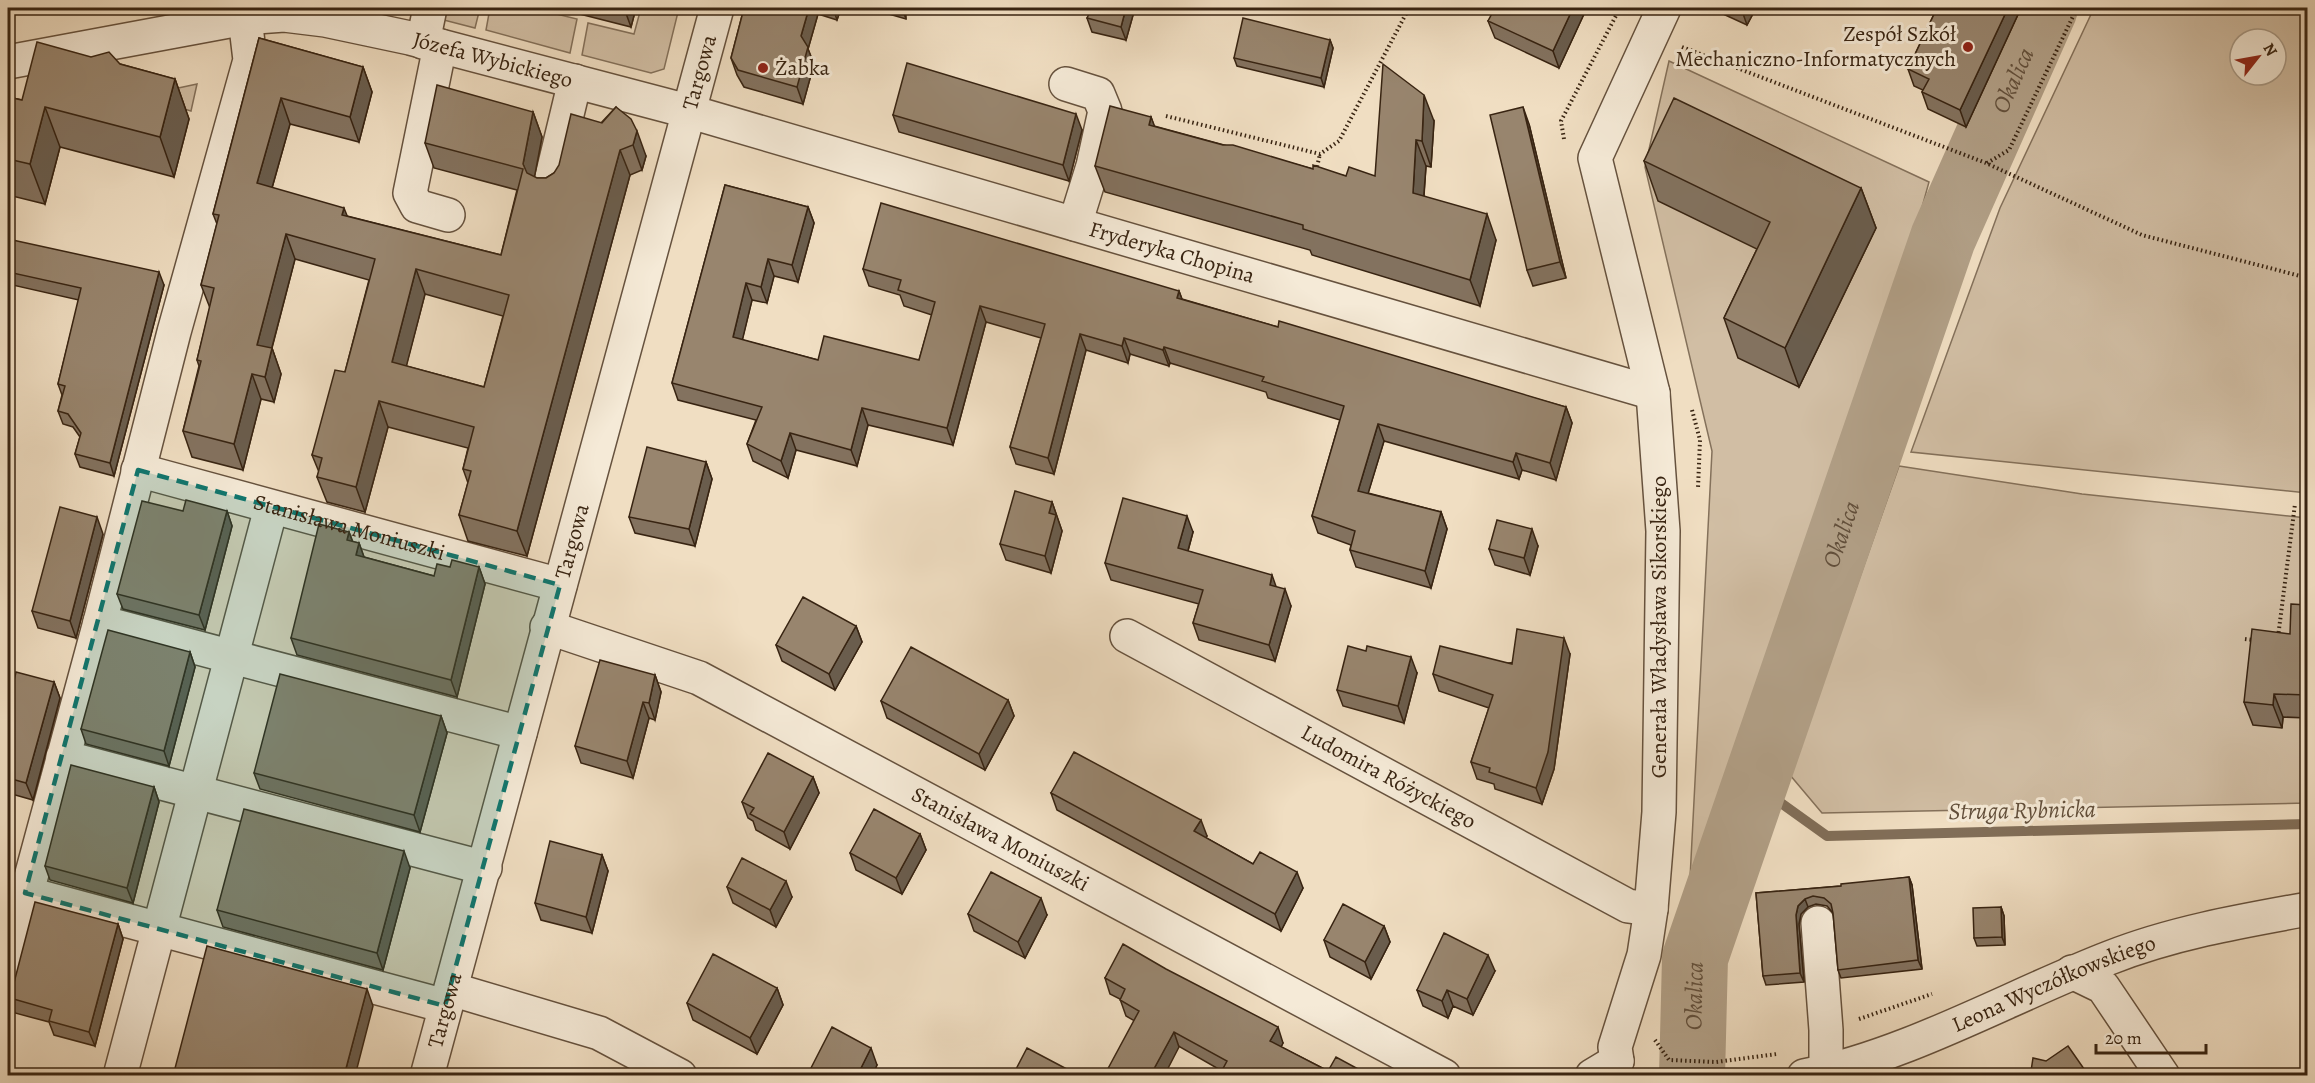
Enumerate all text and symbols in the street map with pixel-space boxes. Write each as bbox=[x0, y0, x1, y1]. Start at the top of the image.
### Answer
place label: Zespół Szkół Mechaniczno-Informatycznych bbox=[1675, 19, 1956, 74]
street label: Józefa Wybickiego bbox=[410, 24, 576, 95]
north arrow bbox=[2228, 27, 2288, 87]
street label: Targowa bbox=[675, 31, 724, 113]
text: N bbox=[2258, 39, 2283, 61]
marker: Zespół Szkół Mechaniczno-Informatycznych bbox=[1961, 40, 1975, 54]
water label: Okalica bbox=[1984, 43, 2041, 118]
place label: Żabka bbox=[775, 53, 830, 83]
marker: Żabka bbox=[756, 61, 770, 75]
street label: Fryderyka Chopina bbox=[1086, 214, 1259, 291]
street label: Generała Władysława Sikorskiego bbox=[1644, 476, 1674, 778]
street label: Stanisława Moniuszki bbox=[250, 487, 448, 568]
water label: Okalica bbox=[1815, 497, 1867, 572]
street label: Targowa bbox=[548, 500, 597, 582]
street label: Ludomira Różyckiego bbox=[1296, 718, 1481, 836]
street label: Stanisława Moniuszki bbox=[906, 779, 1095, 899]
water label: Struga Rybnicka bbox=[1948, 793, 2096, 827]
street label: Leona Wyczółkowskiego bbox=[1947, 928, 2159, 1040]
water label: Okalica bbox=[1677, 961, 1711, 1031]
street label: Targowa bbox=[420, 969, 470, 1051]
scale bar bbox=[2096, 1017, 2206, 1055]
text: 20 m bbox=[2105, 1026, 2142, 1050]

